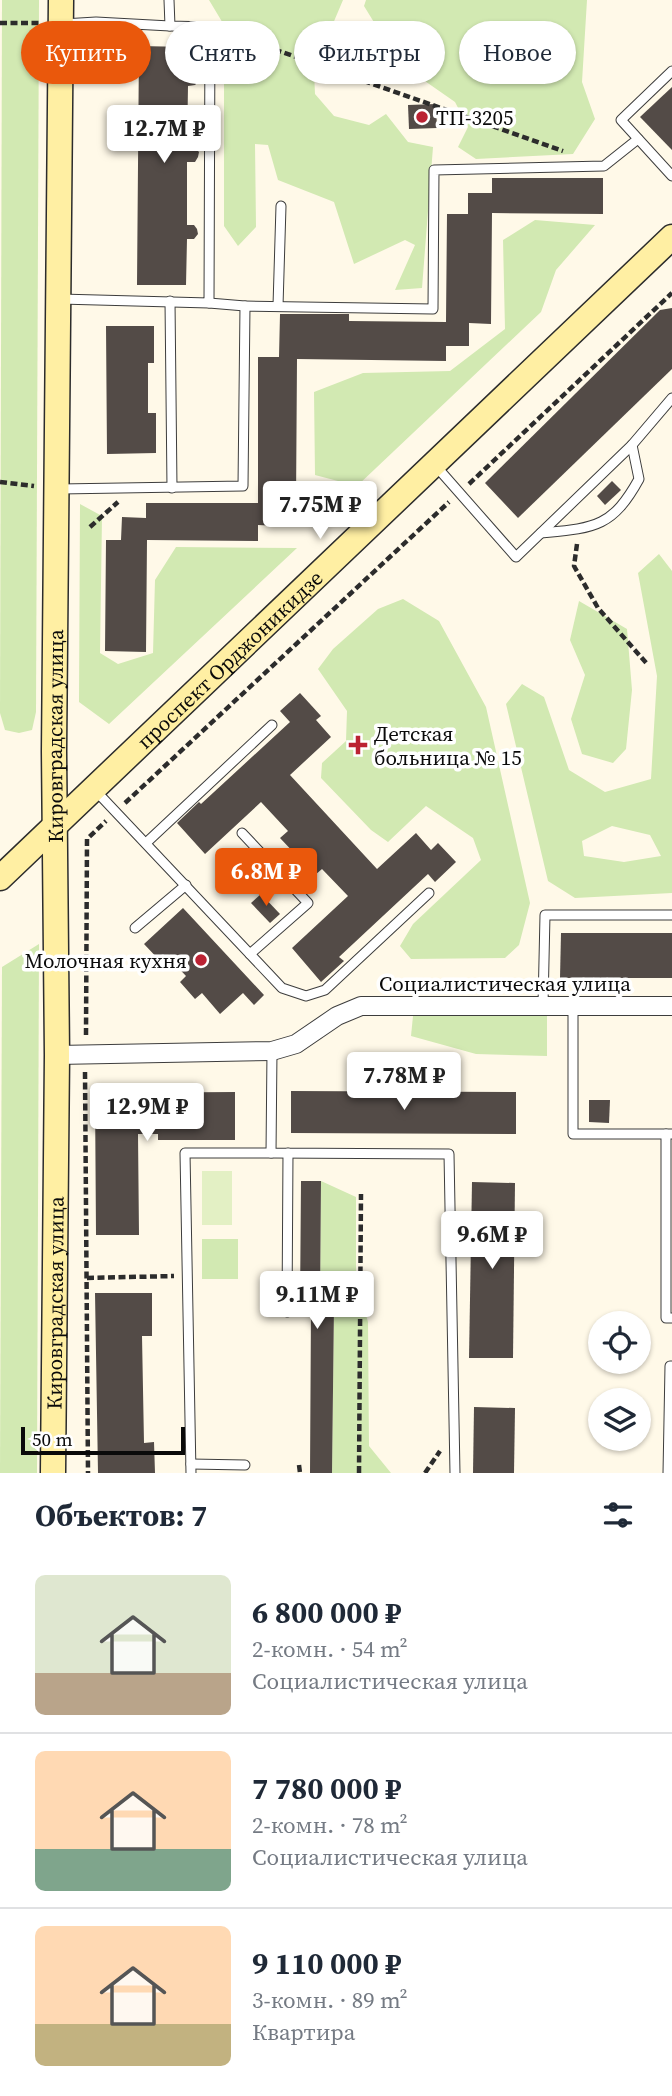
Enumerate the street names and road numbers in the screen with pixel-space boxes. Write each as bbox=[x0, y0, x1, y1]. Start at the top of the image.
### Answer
street label: проспект Орджоникидзе bbox=[130, 563, 329, 755]
street label: Кировградская улица bbox=[39, 629, 70, 843]
street label: Социалистическая улица bbox=[379, 969, 631, 998]
street label: Кировградская улица bbox=[39, 1196, 70, 1410]

